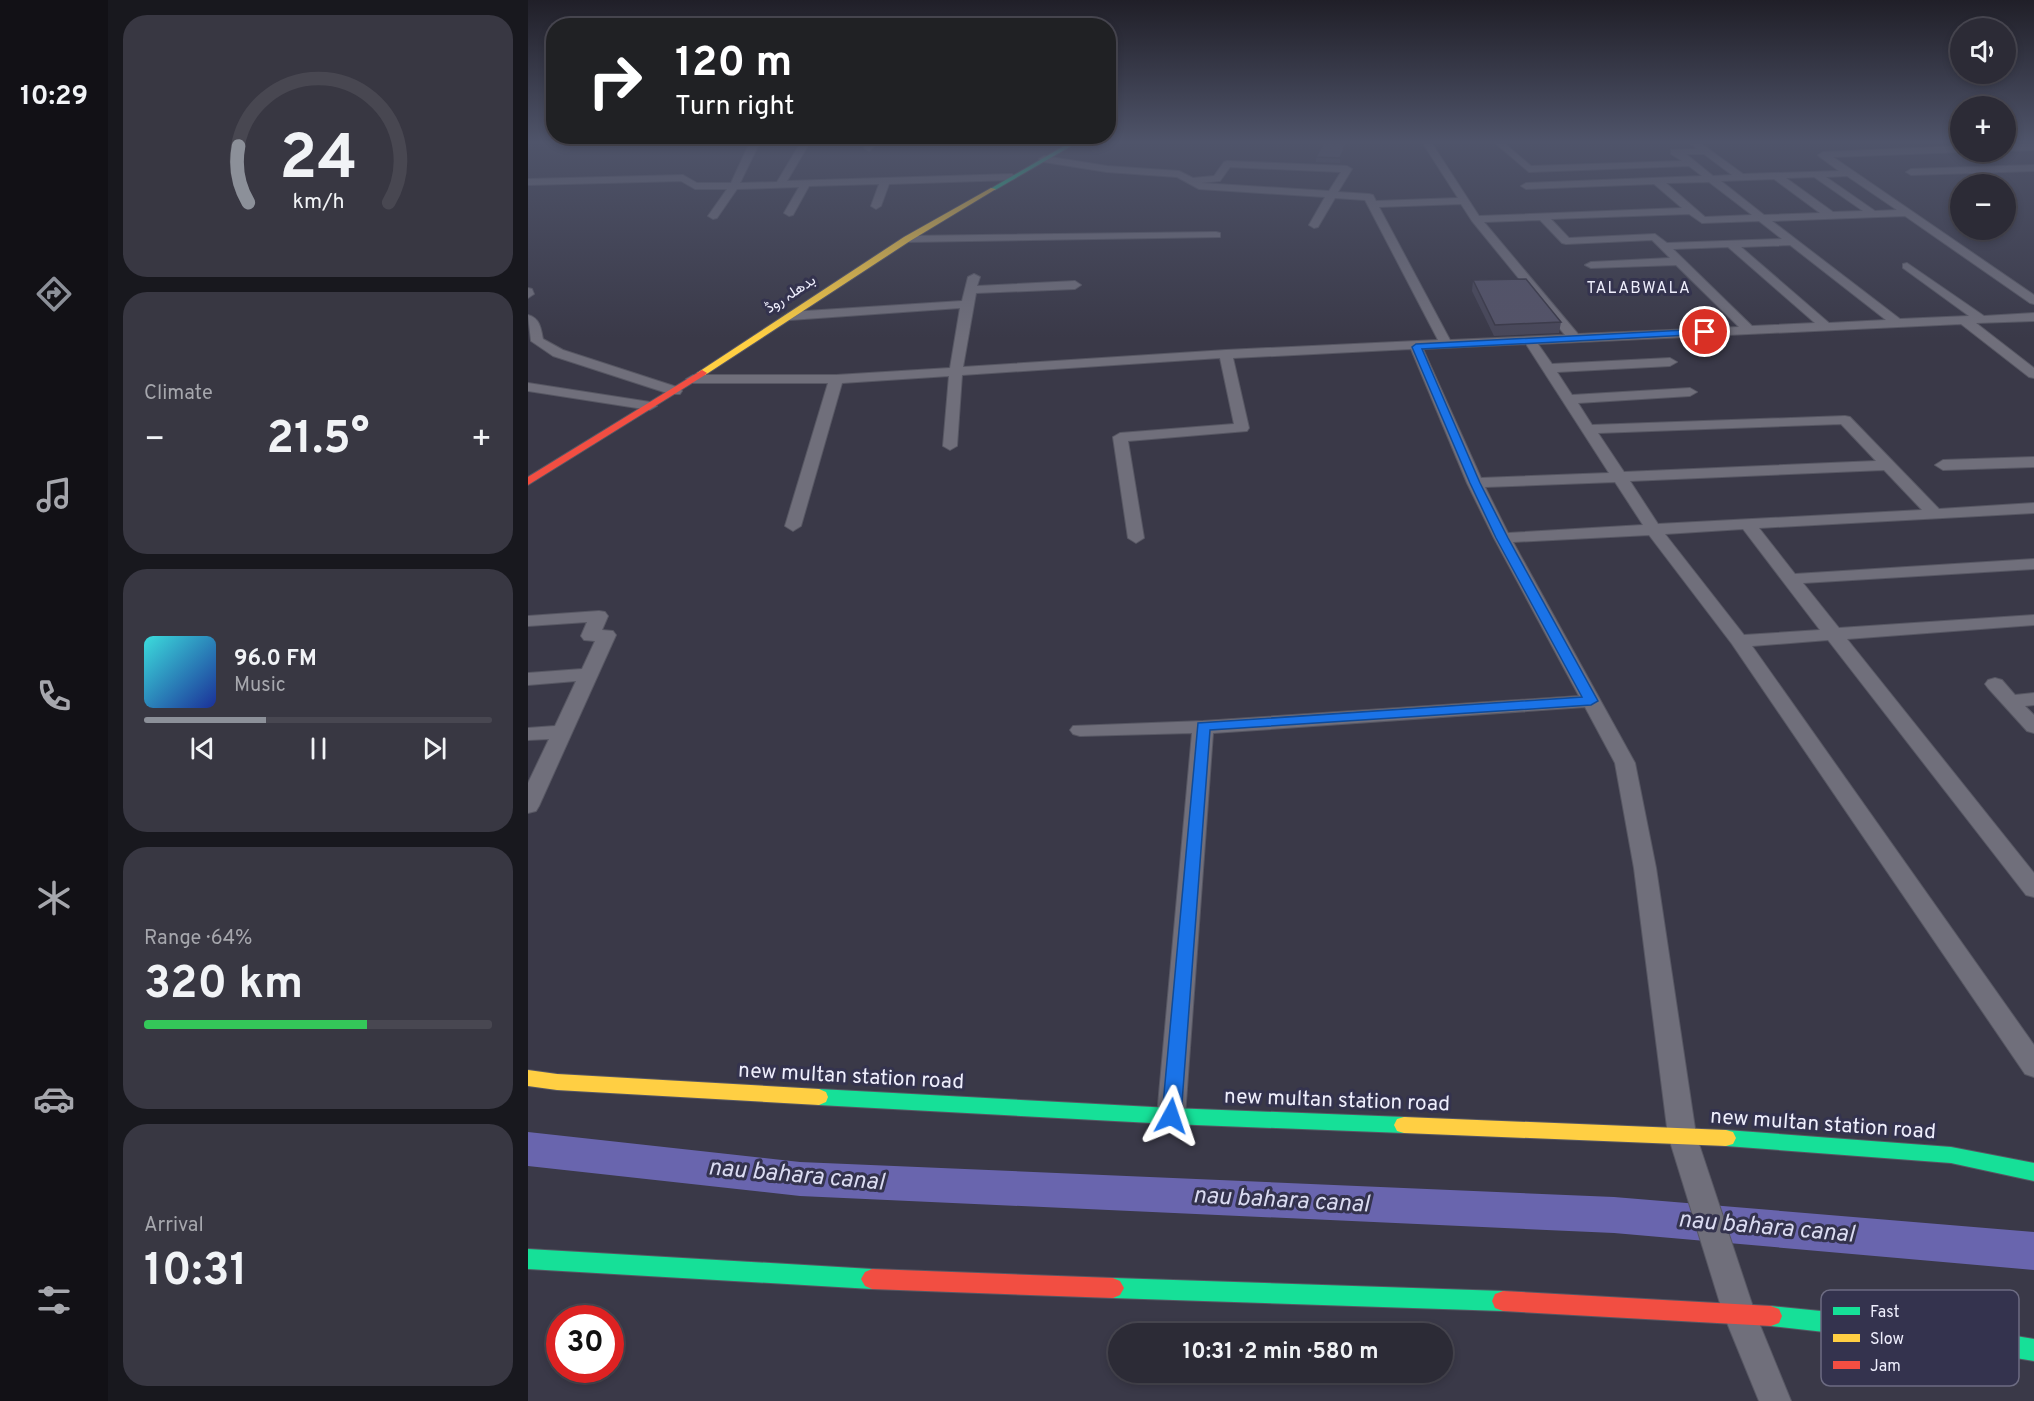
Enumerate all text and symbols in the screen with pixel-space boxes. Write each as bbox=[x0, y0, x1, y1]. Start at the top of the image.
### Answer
map controls bbox=[1950, 18, 2016, 240]
button: sound bbox=[1950, 18, 2016, 84]
text: 120 m bbox=[675, 38, 792, 91]
icon: right bbox=[576, 42, 654, 120]
text: 10:29 bbox=[20, 80, 88, 114]
text: Turn right bbox=[675, 90, 794, 124]
button: + bbox=[1950, 96, 2016, 162]
text: 24 bbox=[279, 122, 357, 201]
button: − bbox=[1950, 174, 2016, 240]
text: km/h bbox=[292, 189, 344, 216]
street label: بدھلہ روڈ bbox=[762, 272, 820, 318]
icon: directions bbox=[33, 273, 75, 315]
district label: TALABWALA bbox=[1586, 279, 1692, 299]
pin bbox=[1679, 306, 1730, 357]
icon: arrive bbox=[1688, 315, 1721, 348]
text: Climate bbox=[144, 381, 213, 407]
text: 21.5° bbox=[267, 412, 369, 469]
text: − bbox=[144, 420, 165, 462]
text: + bbox=[471, 420, 492, 462]
icon: music bbox=[33, 474, 75, 516]
text: 96.0 FM bbox=[234, 646, 317, 673]
text: Music bbox=[234, 673, 286, 699]
icon: phone bbox=[33, 675, 75, 717]
icon: previous bbox=[186, 732, 219, 765]
icon: pause bbox=[302, 732, 335, 765]
icon: next bbox=[418, 732, 451, 765]
icon: climate bbox=[33, 877, 75, 919]
text: Range · 64% bbox=[144, 926, 253, 952]
text: 320 km bbox=[144, 957, 303, 1014]
street label: new multan station road bbox=[737, 1058, 965, 1096]
icon: car bbox=[33, 1078, 75, 1120]
position arrow bbox=[1139, 1084, 1203, 1148]
street label: new multan station road bbox=[1223, 1084, 1451, 1118]
street label: new multan station road bbox=[1709, 1104, 1937, 1146]
water label: nau bahara canal bbox=[707, 1153, 887, 1199]
water label: nau bahara canal bbox=[1192, 1181, 1372, 1221]
water label: nau bahara canal bbox=[1677, 1205, 1857, 1251]
text: Arrival bbox=[144, 1213, 204, 1239]
text: 10:31 bbox=[144, 1244, 247, 1301]
icon: filters bbox=[33, 1279, 75, 1321]
legend bbox=[1821, 1290, 2019, 1386]
text: Fast bbox=[1870, 1303, 1900, 1323]
speed limit sign: 30 bbox=[546, 1305, 624, 1383]
text: Slow bbox=[1870, 1330, 1904, 1350]
text: 10:31 · 2 min · 580 m bbox=[1182, 1339, 1379, 1366]
text: Jam bbox=[1870, 1357, 1901, 1377]

